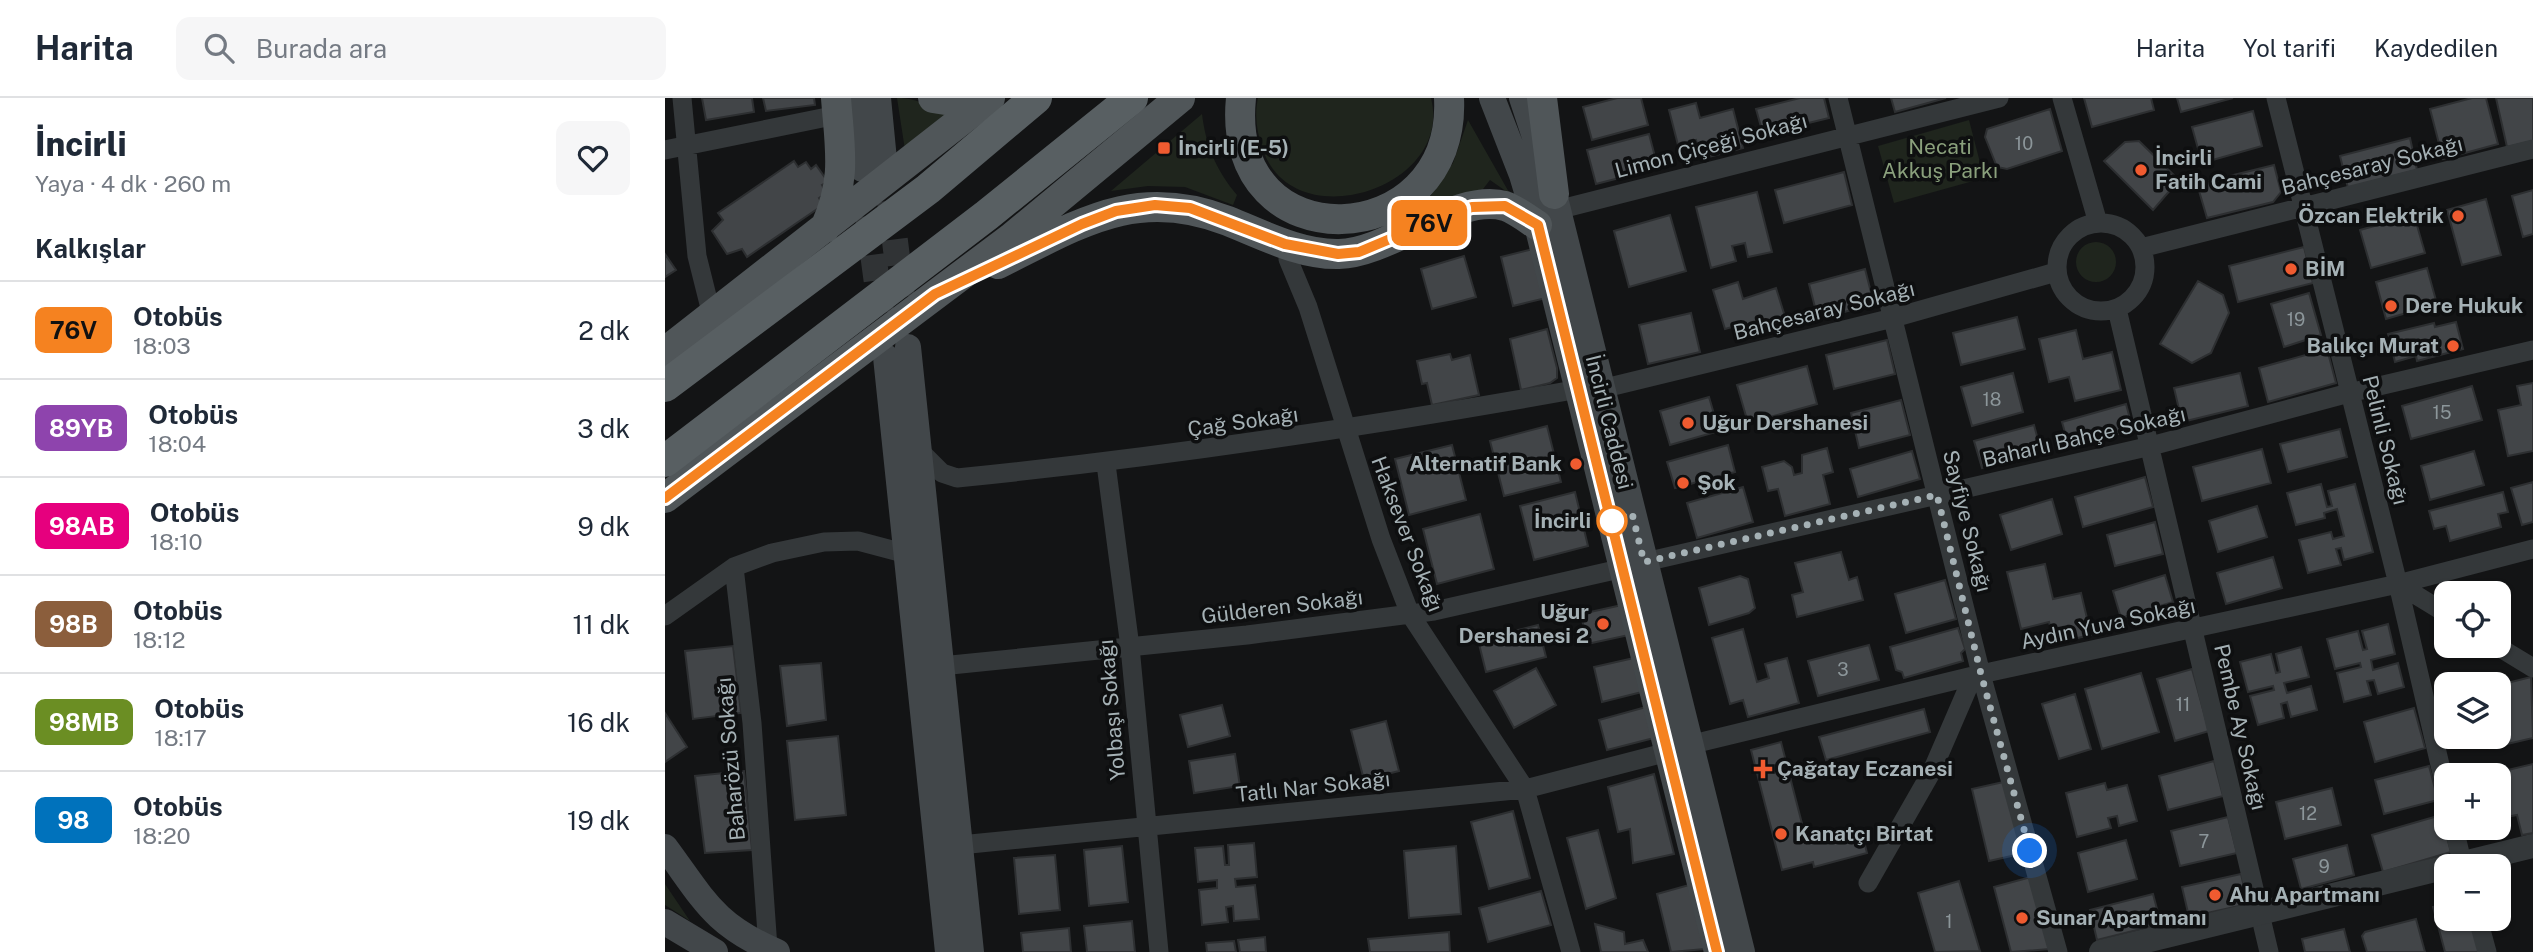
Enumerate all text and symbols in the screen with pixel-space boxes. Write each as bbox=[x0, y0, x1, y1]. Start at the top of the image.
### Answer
search box bbox=[176, 17, 666, 80]
text: Harita bbox=[35, 29, 134, 67]
icon: search bbox=[200, 29, 238, 67]
text: Burada ara bbox=[256, 33, 387, 64]
text: Harita bbox=[2136, 34, 2205, 62]
text: Yol tarifi bbox=[2243, 34, 2336, 62]
text: Kaydedilen bbox=[2374, 34, 2498, 62]
street label: Limon Çiçeği Sokağı bbox=[1612, 108, 1810, 183]
button: heart bbox=[556, 121, 630, 195]
text: İncirli bbox=[35, 125, 127, 163]
street label: Bahçesaray Sokağı bbox=[2279, 131, 2465, 200]
house number: 10 bbox=[2015, 133, 2033, 154]
park label: Necati Akkuş Parkı bbox=[1882, 134, 1998, 183]
place label: İncirli (E-5) bbox=[1178, 135, 1289, 160]
marker: İncirli (E-5) bbox=[1156, 140, 1172, 156]
place label: İncirli Fatih Cami bbox=[2155, 145, 2262, 194]
marker: İncirli Fatih Cami bbox=[2133, 162, 2149, 178]
text: Yaya · 4 dk · 260 m bbox=[35, 170, 231, 197]
line badge: 76V bbox=[1389, 200, 1469, 246]
place label: Özcan Elektrik bbox=[2298, 203, 2444, 228]
marker: Özcan Elektrik bbox=[2450, 208, 2466, 224]
text: 76V bbox=[1405, 209, 1453, 237]
text: Kalkışlar bbox=[35, 233, 146, 264]
place label: BİM bbox=[2305, 256, 2345, 281]
marker: BİM bbox=[2283, 261, 2299, 277]
street label: Bahçesaray Sokağı bbox=[1731, 276, 1917, 345]
place label: Dere Hukuk bbox=[2405, 293, 2523, 318]
marker: Dere Hukuk bbox=[2383, 298, 2399, 314]
text: Otobüs bbox=[133, 301, 223, 332]
house number: 19 bbox=[2287, 309, 2305, 330]
text: 2 dk bbox=[578, 315, 630, 346]
text: 76V bbox=[50, 316, 97, 344]
text: 18:03 bbox=[133, 332, 191, 359]
place label: Balıkçı Murat bbox=[2306, 333, 2439, 358]
marker: Balıkçı Murat bbox=[2445, 338, 2461, 354]
street label: İncirli Caddesi bbox=[1581, 352, 1638, 492]
street label: Pelinli Sokağı bbox=[2357, 373, 2414, 507]
house number: 18 bbox=[1983, 389, 2001, 410]
text: Otobüs bbox=[148, 399, 238, 430]
street label: Çağ Sokağı bbox=[1186, 401, 1300, 442]
street label: Baharlı Bahçe Sokağı bbox=[1980, 401, 2188, 472]
house number: 15 bbox=[2433, 402, 2451, 423]
place label: Uğur Dershanesi bbox=[1702, 410, 1868, 435]
text: 3 dk bbox=[577, 413, 630, 444]
text: 89YB bbox=[49, 414, 113, 442]
marker: Uğur Dershanesi bbox=[1680, 415, 1696, 431]
text: 18:04 bbox=[148, 430, 206, 457]
street label: Sayfiye Sokağı bbox=[1938, 447, 1997, 594]
place label: Alternatif Bank bbox=[1409, 451, 1562, 476]
street label: Haksever Sokağı bbox=[1366, 453, 1449, 615]
marker: Alternatif Bank bbox=[1568, 456, 1584, 472]
place label: Şok bbox=[1697, 470, 1736, 495]
marker: Şok bbox=[1675, 475, 1691, 491]
text: Otobüs bbox=[150, 497, 240, 528]
marker: İncirli bbox=[1597, 506, 1627, 536]
place label: İncirli bbox=[1534, 508, 1591, 533]
text: 9 dk bbox=[578, 511, 630, 542]
text: 98AB bbox=[49, 512, 115, 540]
text: 18:10 bbox=[150, 528, 203, 555]
map controls bbox=[2434, 581, 2511, 931]
button: locate bbox=[2434, 581, 2511, 658]
street label: Gülderen Sokağı bbox=[1200, 584, 1364, 629]
street label: Aydın Yuva Sokağı bbox=[2018, 593, 2198, 654]
text: Otobüs bbox=[133, 595, 223, 626]
place label: Uğur Dershanesi 2 bbox=[1459, 599, 1589, 648]
text: 11 dk bbox=[573, 609, 630, 640]
text: 98B bbox=[49, 610, 98, 638]
marker: Uğur Dershanesi 2 bbox=[1595, 616, 1611, 632]
text: 18:12 bbox=[133, 626, 186, 653]
street label: Yolbaşı Sokağı bbox=[1093, 638, 1130, 782]
street label: Pembe Ay Sokağı bbox=[2209, 641, 2272, 812]
house number: 3 bbox=[1837, 659, 1849, 680]
button: layers bbox=[2434, 672, 2511, 749]
street label: Baharözü Sokağı bbox=[711, 676, 750, 842]
text: Otobüs bbox=[154, 693, 244, 724]
house number: 11 bbox=[2176, 694, 2190, 715]
text: 16 dk bbox=[567, 707, 630, 738]
text: 98MB bbox=[49, 708, 119, 736]
text: 18:17 bbox=[154, 724, 207, 751]
place label: Çağatay Eczanesi bbox=[1777, 756, 1953, 781]
marker: Çağatay Eczanesi bbox=[1755, 761, 1771, 777]
button: + bbox=[2434, 763, 2511, 840]
street label: Tatlı Nar Sokağı bbox=[1235, 766, 1391, 807]
text: Otobüs bbox=[133, 791, 223, 822]
house number: 12 bbox=[2299, 803, 2317, 824]
text: 19 dk bbox=[567, 805, 630, 836]
text: 98 bbox=[58, 806, 89, 834]
place label: Kanatçı Birtat bbox=[1795, 821, 1933, 846]
text: 18:20 bbox=[133, 822, 191, 849]
marker: Kanatçı Birtat bbox=[1773, 826, 1789, 842]
house number: 7 bbox=[2199, 831, 2209, 852]
your location bbox=[2012, 833, 2047, 868]
button: − bbox=[2434, 854, 2511, 931]
house number: 9 bbox=[2318, 856, 2330, 877]
place label: Ahu Apartmanı bbox=[2229, 882, 2380, 907]
marker: Ahu Apartmanı bbox=[2207, 887, 2223, 903]
place label: Sunar Apartmanı bbox=[2036, 905, 2207, 930]
marker: Sunar Apartmanı bbox=[2014, 910, 2030, 926]
house number: 1 bbox=[1945, 911, 1953, 932]

